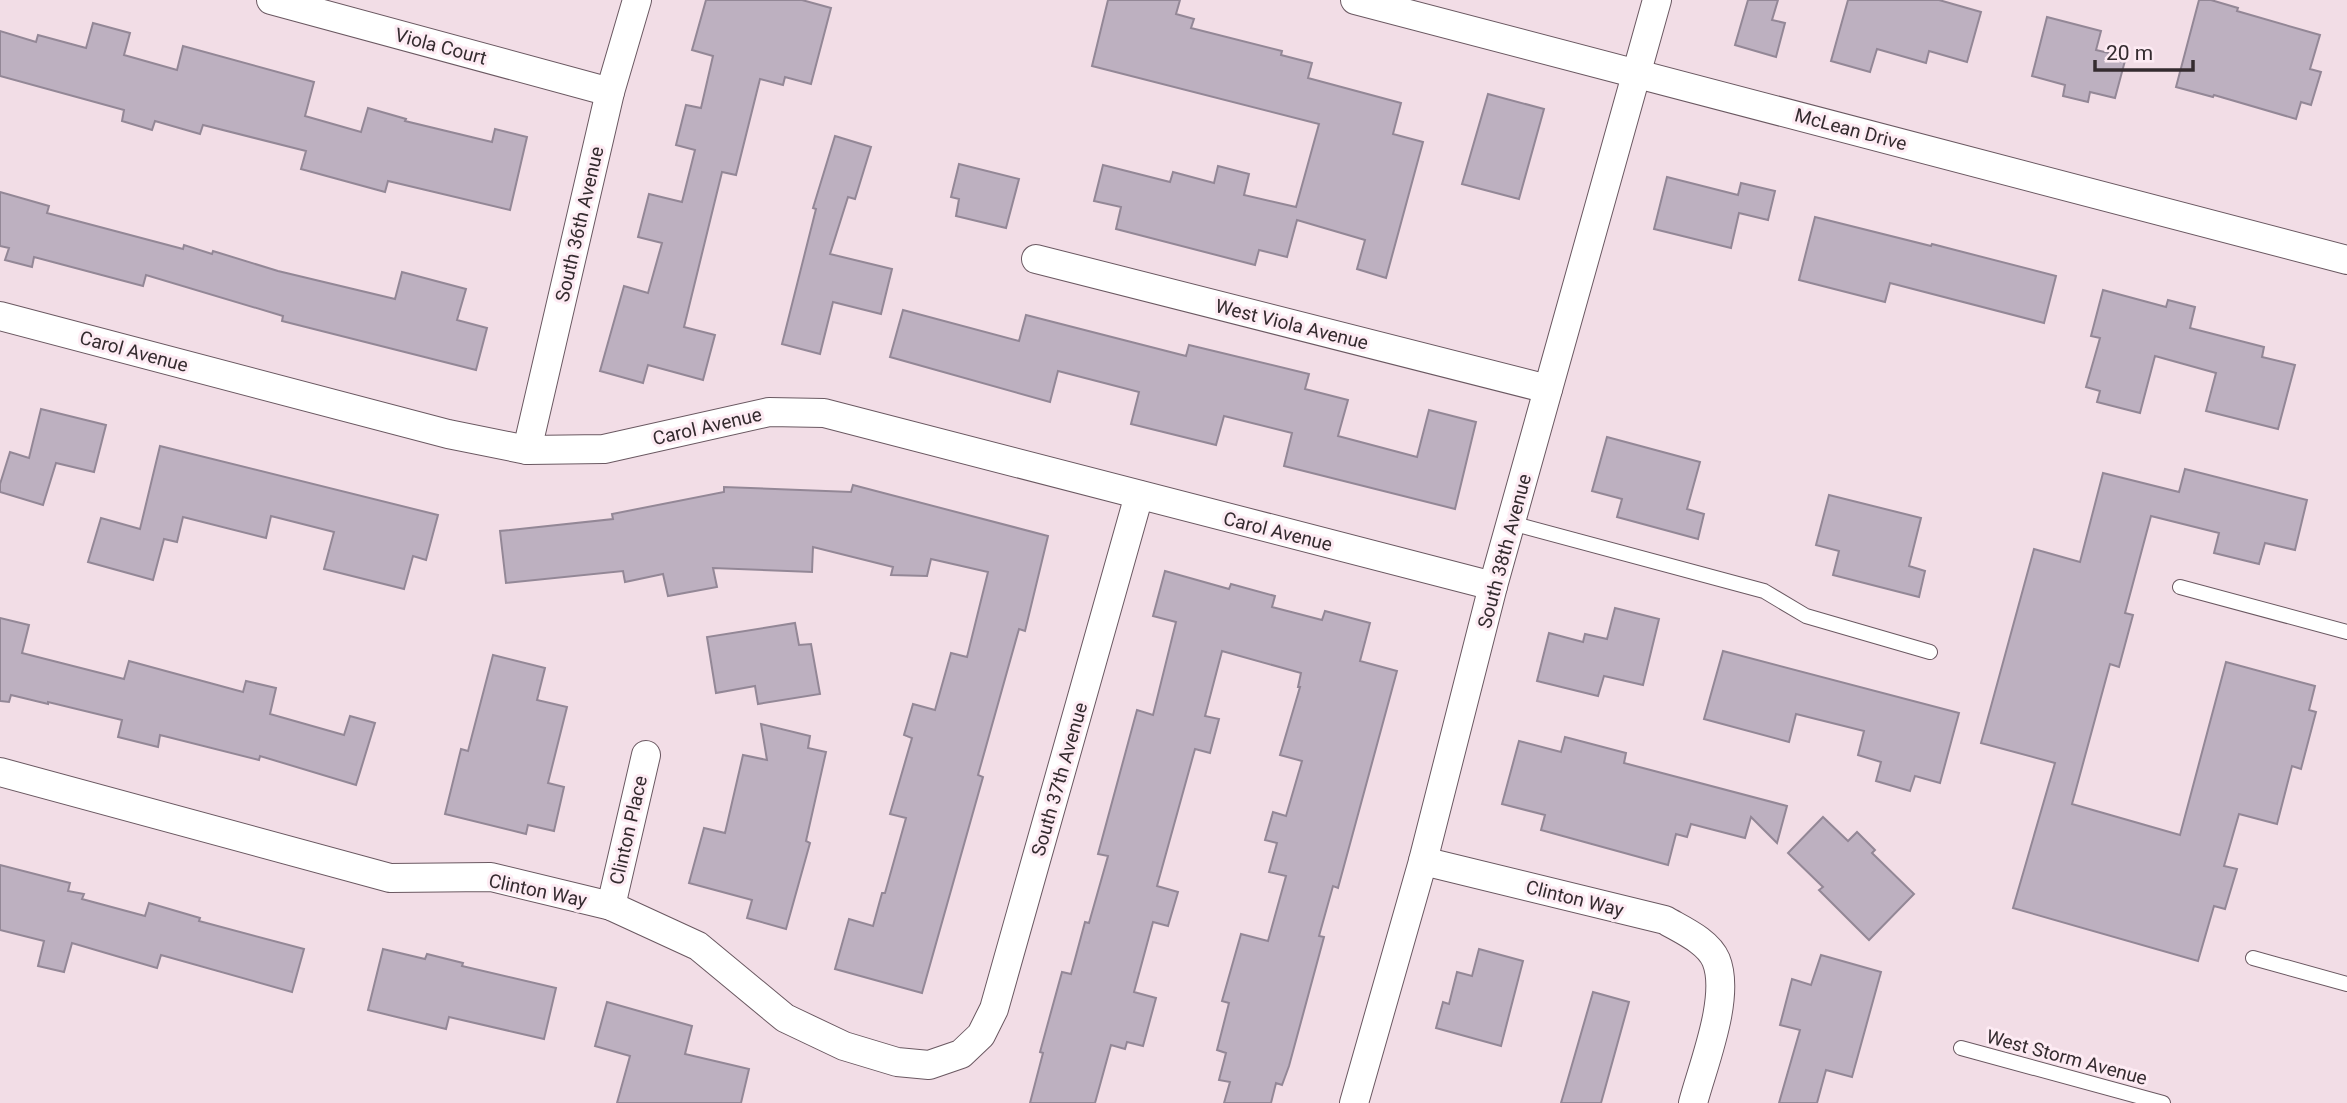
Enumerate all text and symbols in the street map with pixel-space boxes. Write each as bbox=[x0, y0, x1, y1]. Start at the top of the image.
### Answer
street label: Viola Court bbox=[392, 23, 489, 70]
scale bar bbox=[2095, 28, 2193, 72]
text: 20 m bbox=[2106, 41, 2153, 65]
street label: McLean Drive bbox=[1792, 103, 1909, 155]
street label: South 36th Avenue bbox=[550, 144, 609, 304]
street label: West Viola Avenue bbox=[1213, 294, 1371, 355]
street label: Carol Avenue bbox=[77, 326, 191, 377]
street label: Carol Avenue bbox=[650, 403, 764, 450]
street label: South 38th Avenue bbox=[1473, 471, 1536, 631]
street label: Carol Avenue bbox=[1221, 507, 1335, 556]
street label: South 37th Avenue bbox=[1027, 700, 1092, 859]
street label: Clinton Place bbox=[605, 773, 652, 887]
street label: Clinton Way bbox=[487, 869, 589, 912]
street label: Clinton Way bbox=[1524, 875, 1626, 922]
street label: West Storm Avenue bbox=[1984, 1025, 2150, 1090]

